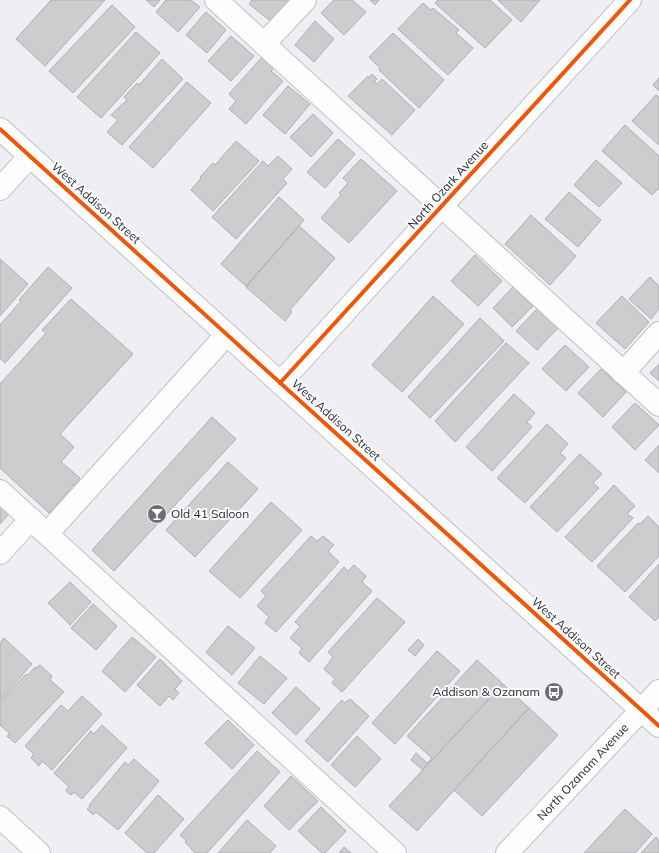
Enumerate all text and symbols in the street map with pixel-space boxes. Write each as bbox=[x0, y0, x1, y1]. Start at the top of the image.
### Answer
street label: North Ozark Avenue bbox=[404, 138, 491, 232]
street label: West Addison Street bbox=[49, 159, 144, 247]
street label: West Addison Street bbox=[289, 376, 384, 464]
bar icon: Old 41 Saloon bbox=[146, 503, 168, 525]
place label: Old 41 Saloon bbox=[171, 506, 249, 521]
street label: West Addison Street bbox=[529, 594, 624, 682]
bus stop icon: Addison & Ozanam bbox=[543, 681, 565, 703]
place label: Addison & Ozanam bbox=[432, 684, 540, 699]
street label: North Ozanam Avenue bbox=[534, 720, 631, 823]

